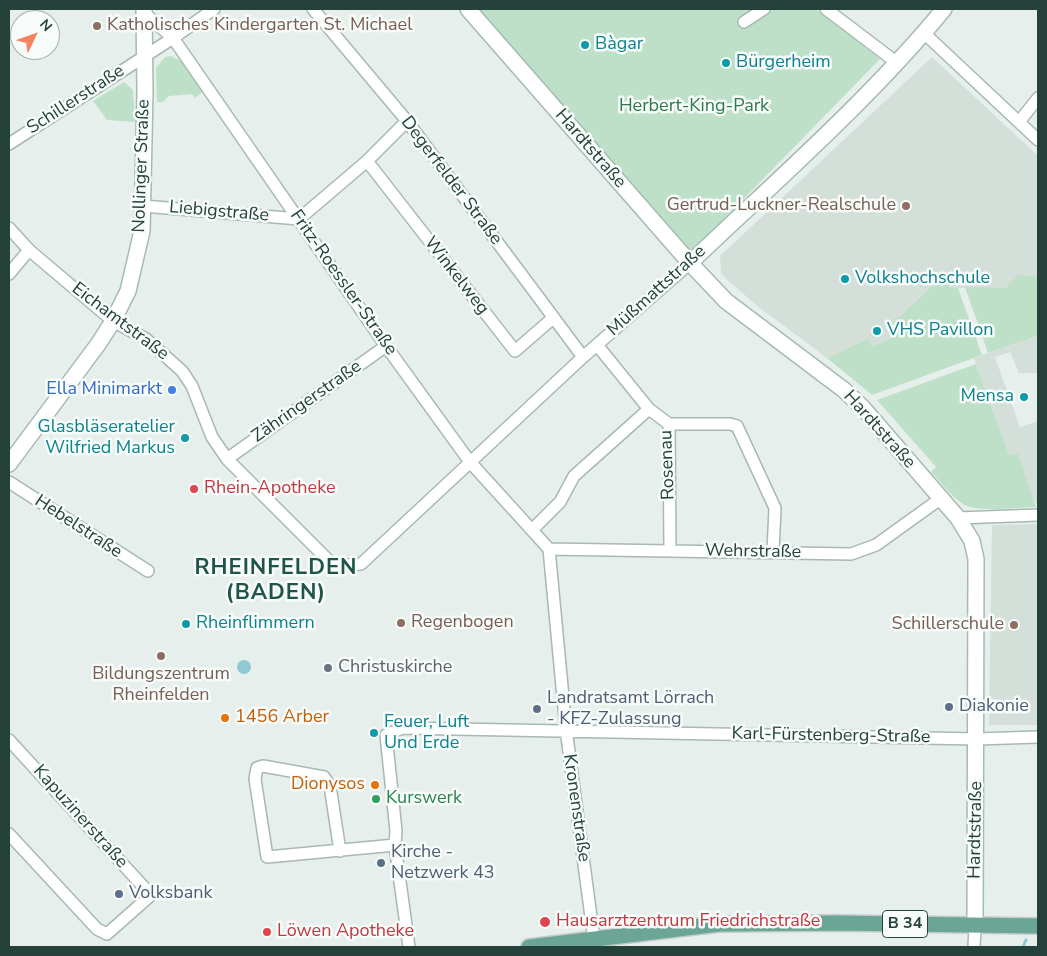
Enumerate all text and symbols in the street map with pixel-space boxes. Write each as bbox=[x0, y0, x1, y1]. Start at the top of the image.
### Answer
north arrow bbox=[10, 10, 60, 60]
text: N bbox=[35, 15, 56, 36]
place label: Katholisches Kindergarten St. Michael bbox=[107, 15, 412, 37]
marker: Katholisches Kindergarten St. Michael bbox=[91, 20, 103, 32]
place label: Bàgar bbox=[595, 34, 643, 56]
marker: Bàgar bbox=[579, 39, 591, 51]
place label: Bürgerheim bbox=[736, 52, 831, 74]
marker: Bürgerheim bbox=[720, 57, 732, 69]
street label: Schillerstraße bbox=[23, 61, 129, 139]
park label: Herbert-King-Park bbox=[619, 96, 769, 118]
street label: Nollinger Straße bbox=[129, 99, 155, 233]
street label: Hardtstraße bbox=[550, 105, 630, 193]
street label: Degerfelder Straße bbox=[396, 112, 506, 250]
place label: Gertrud-Luckner-Realschule bbox=[667, 195, 896, 217]
street label: Liebigstraße bbox=[168, 197, 270, 227]
marker: Gertrud-Luckner-Realschule bbox=[900, 200, 912, 212]
street label: Fritz-Roessler-Straße bbox=[285, 206, 401, 360]
street label: Winkelweg bbox=[419, 233, 493, 319]
street label: Müßmattstraße bbox=[603, 241, 711, 341]
place label: Volkshochschule bbox=[855, 268, 990, 290]
marker: Volkshochschule bbox=[839, 273, 851, 285]
street label: Eichamtstraße bbox=[67, 279, 173, 365]
place label: VHS Pavillon bbox=[887, 320, 993, 342]
marker: VHS Pavillon bbox=[871, 325, 883, 337]
street label: Zähringerstraße bbox=[248, 356, 366, 448]
place label: Ella Minimarkt bbox=[46, 379, 162, 401]
marker: Ella Minimarkt bbox=[166, 384, 178, 396]
street label: Hardtstraße bbox=[838, 386, 920, 474]
place label: Mensa bbox=[961, 386, 1014, 408]
marker: Mensa bbox=[1018, 391, 1030, 403]
place label: Glasbläseratelier Wilfried Markus bbox=[38, 417, 175, 459]
street label: Rosenau bbox=[656, 430, 680, 500]
marker: Glasbläseratelier Wilfried Markus bbox=[179, 432, 191, 444]
place label: Rhein-Apotheke bbox=[204, 478, 336, 500]
marker: Rhein-Apotheke bbox=[188, 483, 200, 495]
street label: Hebelstraße bbox=[30, 491, 126, 563]
street label: Wehrstraße bbox=[705, 540, 801, 564]
district label: RHEINFELDEN (BADEN) bbox=[193, 556, 359, 608]
place label: Regenbogen bbox=[411, 612, 514, 634]
place label: Rheinflimmern bbox=[196, 613, 315, 635]
place label: Schillerschule bbox=[892, 614, 1004, 636]
marker: Regenbogen bbox=[395, 617, 407, 629]
marker: Rheinflimmern bbox=[180, 618, 192, 630]
marker: Schillerschule bbox=[1008, 619, 1020, 631]
marker: Bildungszentrum Rheinfelden bbox=[155, 650, 167, 662]
place label: Christuskirche bbox=[338, 657, 452, 679]
marker: Christuskirche bbox=[322, 662, 334, 674]
place label: Bildungszentrum Rheinfelden bbox=[92, 664, 230, 706]
place label: Landratsamt Lörrach - KFZ-Zulassung bbox=[547, 688, 714, 731]
place label: Diakonie bbox=[959, 696, 1029, 718]
marker: Diakonie bbox=[943, 701, 955, 713]
marker: Landratsamt Lörrach - KFZ-Zulassung bbox=[531, 703, 543, 715]
place label: 1456 Arber bbox=[235, 707, 329, 729]
marker: 1456 Arber bbox=[219, 712, 231, 724]
place label: Feuer, Luft Und Erde bbox=[384, 712, 469, 754]
street label: Karl-Fürstenberg-Straße bbox=[731, 723, 931, 749]
marker: Feuer, Luft Und Erde bbox=[368, 727, 380, 739]
street label: Kronenstraße bbox=[558, 753, 594, 863]
street label: Kapuzinerstraße bbox=[28, 761, 132, 873]
place label: Dionysos bbox=[291, 774, 365, 796]
marker: Dionysos bbox=[369, 779, 381, 791]
street label: Hardtstraße bbox=[964, 781, 988, 879]
place label: Kurswerk bbox=[386, 788, 462, 810]
marker: Kurswerk bbox=[370, 793, 382, 805]
place label: Kirche - Netzwerk 43 bbox=[391, 842, 495, 884]
marker: Kirche - Netzwerk 43 bbox=[375, 857, 387, 869]
place label: Volksbank bbox=[129, 883, 212, 905]
marker: Volksbank bbox=[113, 888, 125, 900]
place label: Hausarztzentrum Friedrichstraße bbox=[556, 911, 820, 933]
road number: B 34 bbox=[882, 911, 928, 938]
marker: Hausarztzentrum Friedrichstraße bbox=[538, 915, 552, 929]
place label: Löwen Apotheke bbox=[277, 921, 414, 943]
marker: Löwen Apotheke bbox=[261, 926, 273, 938]

